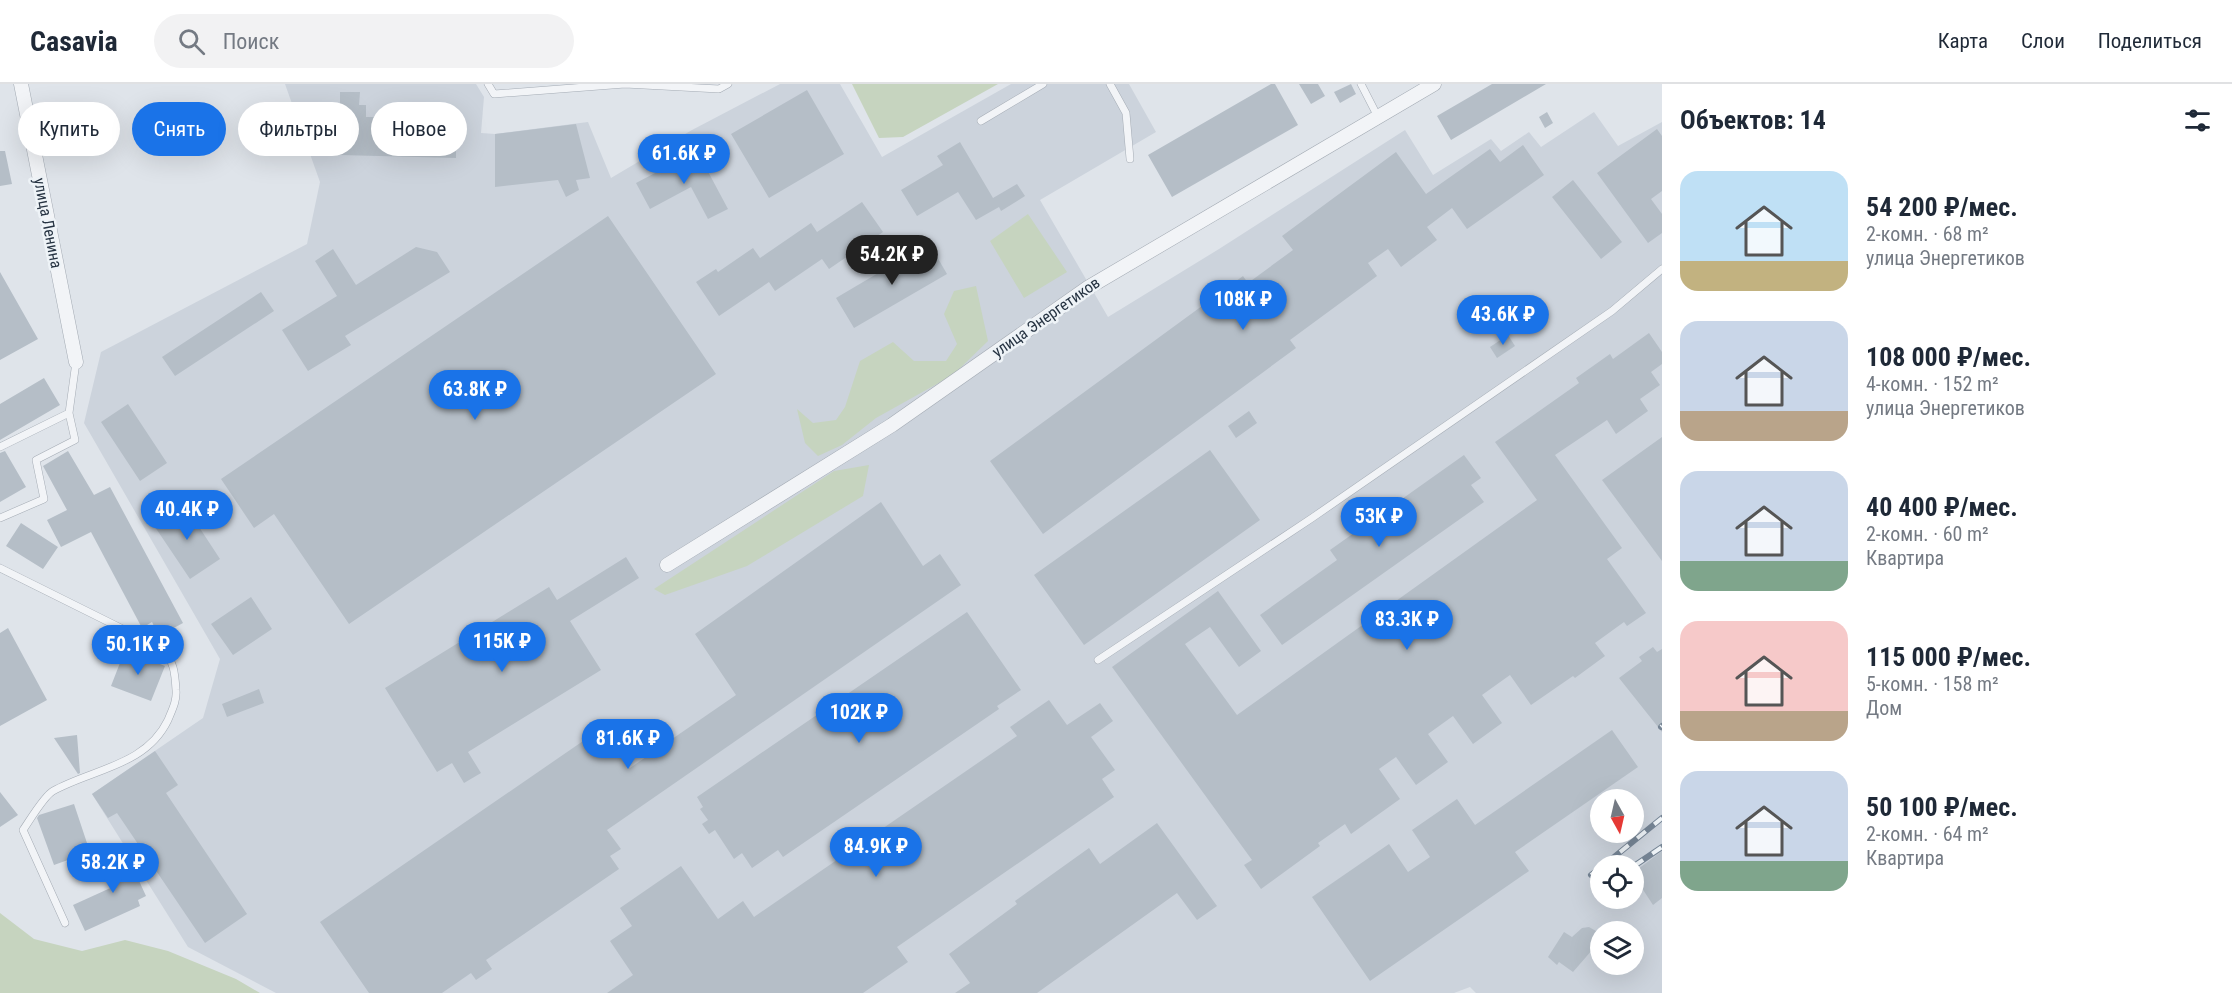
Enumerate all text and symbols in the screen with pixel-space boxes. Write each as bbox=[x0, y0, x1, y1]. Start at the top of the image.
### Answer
search box bbox=[154, 14, 574, 68]
text: Casavia bbox=[30, 25, 118, 58]
icon: search bbox=[175, 25, 208, 58]
text: Поиск bbox=[223, 29, 279, 54]
text: Карта bbox=[1938, 29, 1988, 53]
text: Слои bbox=[2021, 29, 2065, 53]
text: Поделиться bbox=[2098, 29, 2202, 53]
chip: Купить bbox=[18, 102, 120, 156]
chip: Снять bbox=[132, 102, 226, 156]
chip: Фильтры bbox=[238, 102, 359, 156]
chip: Новое bbox=[371, 102, 467, 156]
icon: filters bbox=[2181, 104, 2214, 137]
text: Объектов: 14 bbox=[1680, 105, 1826, 135]
pin: 61.6K ₽ bbox=[629, 134, 739, 185]
text: 61.6K ₽ bbox=[652, 141, 716, 165]
street label: улица Ленина bbox=[30, 176, 66, 270]
text: 54 200 ₽/мес. bbox=[1866, 192, 2018, 222]
icon: home bbox=[1728, 195, 1800, 267]
text: 2-комн. · 68 m² bbox=[1866, 222, 1989, 246]
pin: 54.2K ₽ bbox=[837, 235, 947, 286]
text: 54.2K ₽ bbox=[860, 242, 924, 266]
text: улица Энергетиков bbox=[1866, 246, 2025, 270]
street label: улица Энергетиков bbox=[988, 273, 1104, 361]
pin: 108K ₽ bbox=[1194, 280, 1292, 331]
text: 108K ₽ bbox=[1214, 287, 1272, 311]
pin: 43.6K ₽ bbox=[1448, 295, 1558, 346]
text: 43.6K ₽ bbox=[1471, 302, 1535, 326]
text: 108 000 ₽/мес. bbox=[1866, 342, 2031, 372]
icon: home bbox=[1728, 345, 1800, 417]
pin: 63.8K ₽ bbox=[420, 370, 530, 421]
text: 4-комн. · 152 m² bbox=[1866, 372, 1999, 396]
text: 63.8K ₽ bbox=[443, 377, 507, 401]
text: улица Энергетиков bbox=[1866, 396, 2025, 420]
pin: 40.4K ₽ bbox=[132, 490, 242, 541]
text: 40 400 ₽/мес. bbox=[1866, 492, 2018, 522]
icon: home bbox=[1728, 495, 1800, 567]
text: 40.4K ₽ bbox=[155, 497, 219, 521]
pin: 53K ₽ bbox=[1337, 497, 1421, 548]
text: 53K ₽ bbox=[1355, 504, 1403, 528]
text: 2-комн. · 60 m² bbox=[1866, 522, 1989, 546]
text: Квартира bbox=[1866, 546, 1944, 570]
pin: 83.3K ₽ bbox=[1352, 600, 1462, 651]
text: 83.3K ₽ bbox=[1375, 607, 1439, 631]
pin: 115K ₽ bbox=[453, 622, 551, 673]
pin: 50.1K ₽ bbox=[83, 625, 193, 676]
text: 115K ₽ bbox=[473, 629, 531, 653]
text: 50.1K ₽ bbox=[106, 632, 170, 656]
text: 115 000 ₽/мес. bbox=[1866, 642, 2031, 672]
icon: home bbox=[1728, 645, 1800, 717]
text: 5-комн. · 158 m² bbox=[1866, 672, 1999, 696]
pin: 102K ₽ bbox=[810, 693, 908, 744]
text: Дом bbox=[1866, 696, 1902, 720]
text: 102K ₽ bbox=[830, 700, 888, 724]
pin: 81.6K ₽ bbox=[573, 719, 683, 770]
text: 81.6K ₽ bbox=[596, 726, 660, 750]
north arrow bbox=[1590, 789, 1644, 843]
map controls bbox=[1590, 789, 1644, 975]
text: 50 100 ₽/мес. bbox=[1866, 792, 2018, 822]
icon: home bbox=[1728, 795, 1800, 867]
text: 2-комн. · 64 m² bbox=[1866, 822, 1989, 846]
pin: 84.9K ₽ bbox=[821, 827, 931, 878]
text: 84.9K ₽ bbox=[844, 834, 908, 858]
pin: 58.2K ₽ bbox=[58, 843, 168, 894]
text: Квартира bbox=[1866, 846, 1944, 870]
text: 58.2K ₽ bbox=[81, 850, 145, 874]
button: locate bbox=[1590, 855, 1644, 909]
button: layers bbox=[1590, 921, 1644, 975]

